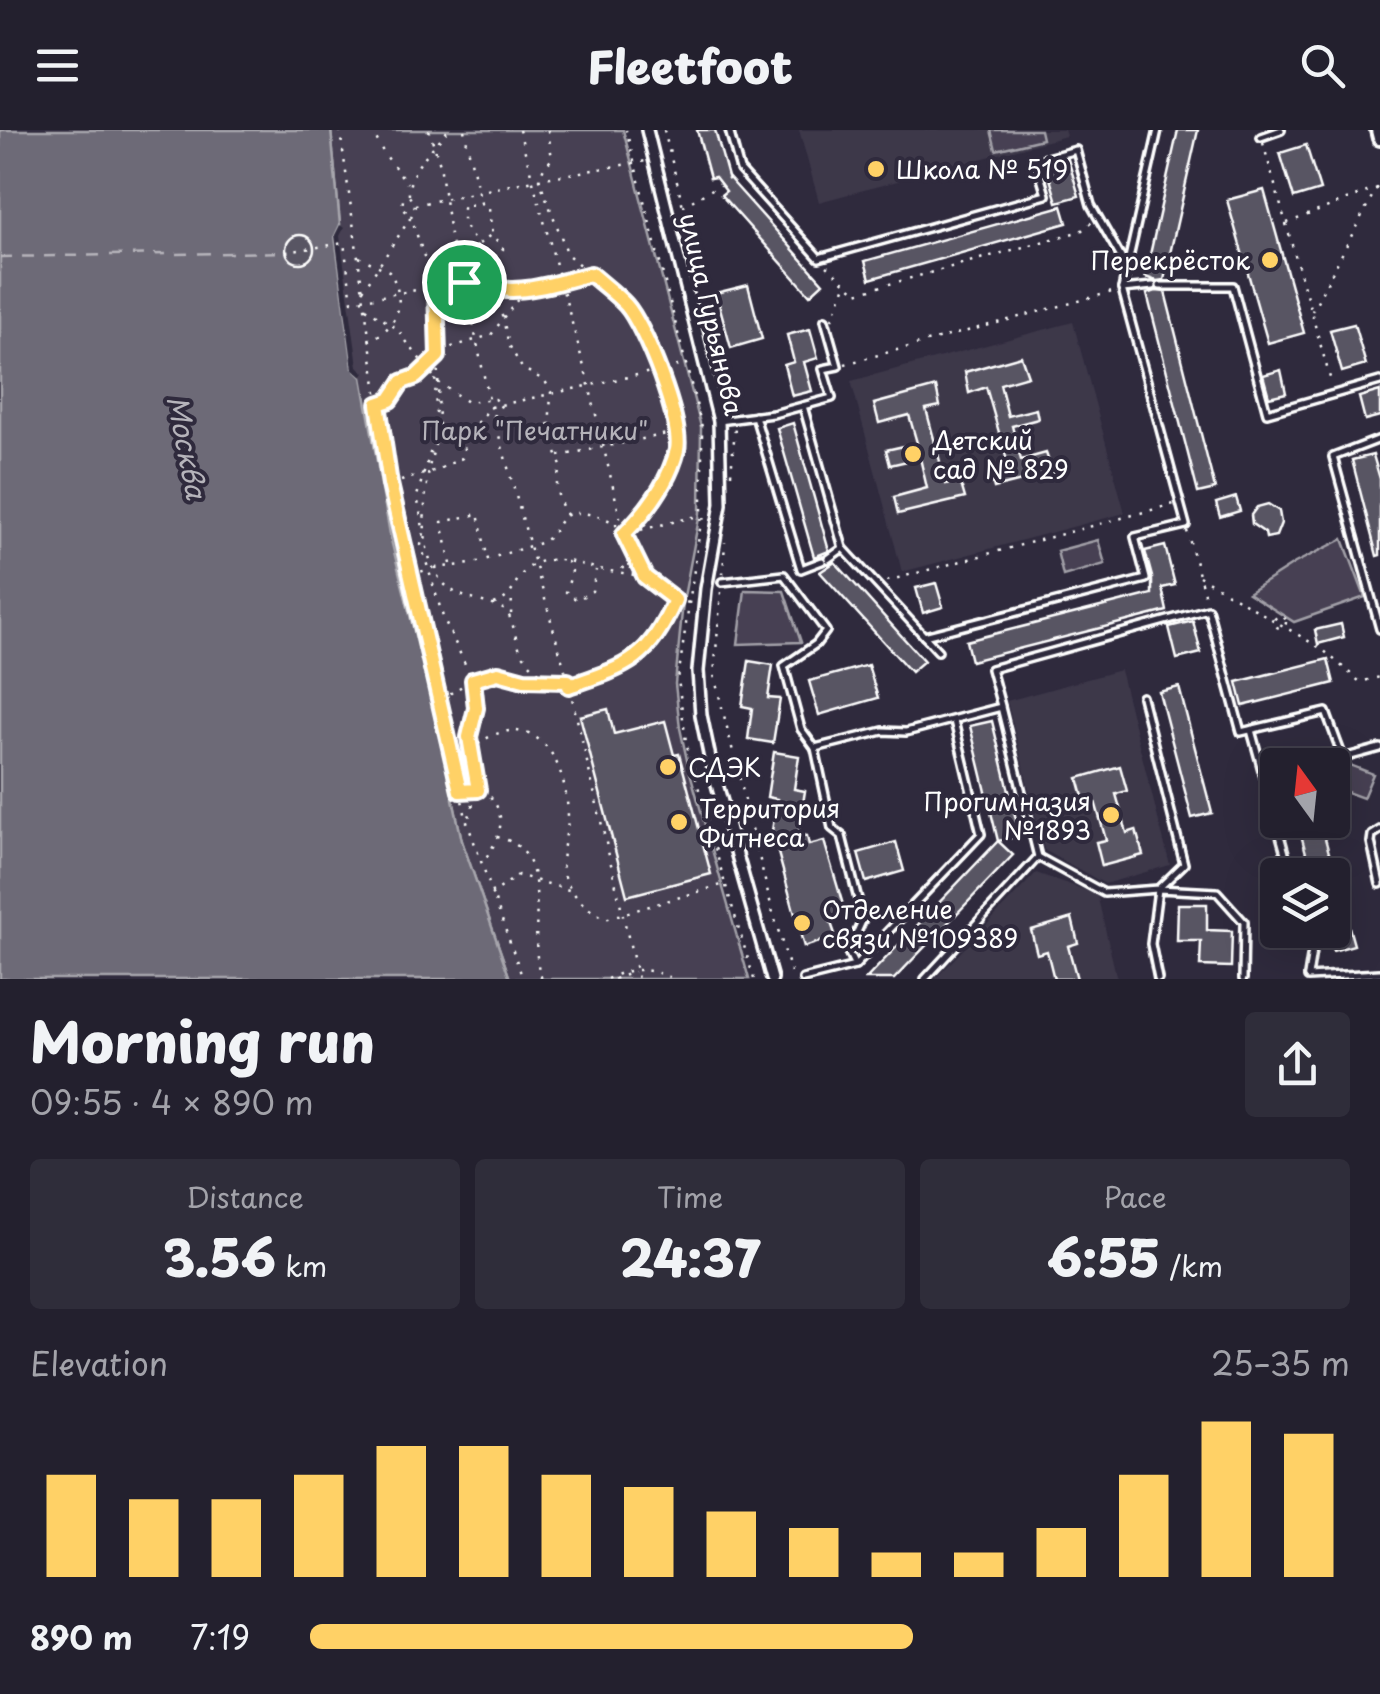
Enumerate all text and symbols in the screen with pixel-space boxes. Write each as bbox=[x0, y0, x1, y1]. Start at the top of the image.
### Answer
text: Fleetfoot bbox=[587, 31, 793, 99]
icon: menu bbox=[30, 38, 85, 93]
icon: search bbox=[1295, 38, 1350, 93]
place label: Школа № 519 bbox=[896, 150, 1068, 188]
marker: Школа № 519 bbox=[865, 158, 887, 180]
street label: улица Гурьянова bbox=[670, 209, 754, 419]
pin bbox=[422, 240, 507, 325]
place label: Перекрёсток bbox=[1091, 241, 1250, 279]
marker: Перекрёсток bbox=[1259, 249, 1281, 271]
icon: arrive bbox=[437, 255, 492, 310]
water label: Москва bbox=[157, 391, 219, 503]
park label: Парк "Печатники" bbox=[422, 411, 648, 449]
place label: Детский сад № 829 bbox=[932, 421, 1069, 488]
marker: Детский сад № 829 bbox=[902, 443, 924, 465]
place label: СДЭК bbox=[688, 748, 761, 786]
north arrow bbox=[1260, 748, 1350, 838]
map controls bbox=[1260, 748, 1350, 948]
marker: СДЭК bbox=[657, 756, 679, 778]
place label: Прогимназия №1893 bbox=[923, 782, 1091, 849]
place label: Территория Фитнеса bbox=[699, 789, 840, 856]
marker: Прогимназия №1893 bbox=[1100, 804, 1122, 826]
marker: Территория Фитнеса bbox=[668, 811, 690, 833]
button: layers bbox=[1260, 858, 1350, 948]
place label: Отделение связи №109389 bbox=[822, 890, 1018, 957]
marker: Отделение связи №109389 bbox=[791, 912, 813, 934]
text: Morning run bbox=[30, 999, 375, 1082]
button: share bbox=[1245, 1012, 1350, 1117]
text: 09:55 · 4 × 890 m bbox=[30, 1078, 314, 1126]
text: Distance bbox=[186, 1175, 304, 1218]
text: Time bbox=[657, 1175, 723, 1218]
text: Pace bbox=[1103, 1175, 1167, 1218]
text: 3.56 bbox=[163, 1218, 276, 1294]
text: 24:37 bbox=[620, 1218, 760, 1294]
text: 6:55 bbox=[1047, 1218, 1160, 1294]
text: km bbox=[276, 1244, 327, 1287]
text: /km bbox=[1160, 1244, 1223, 1287]
text: Elevation bbox=[30, 1339, 168, 1387]
text: 25–35 m bbox=[1211, 1339, 1350, 1387]
text: 890 m bbox=[30, 1613, 133, 1661]
text: 7:19 bbox=[190, 1613, 250, 1661]

